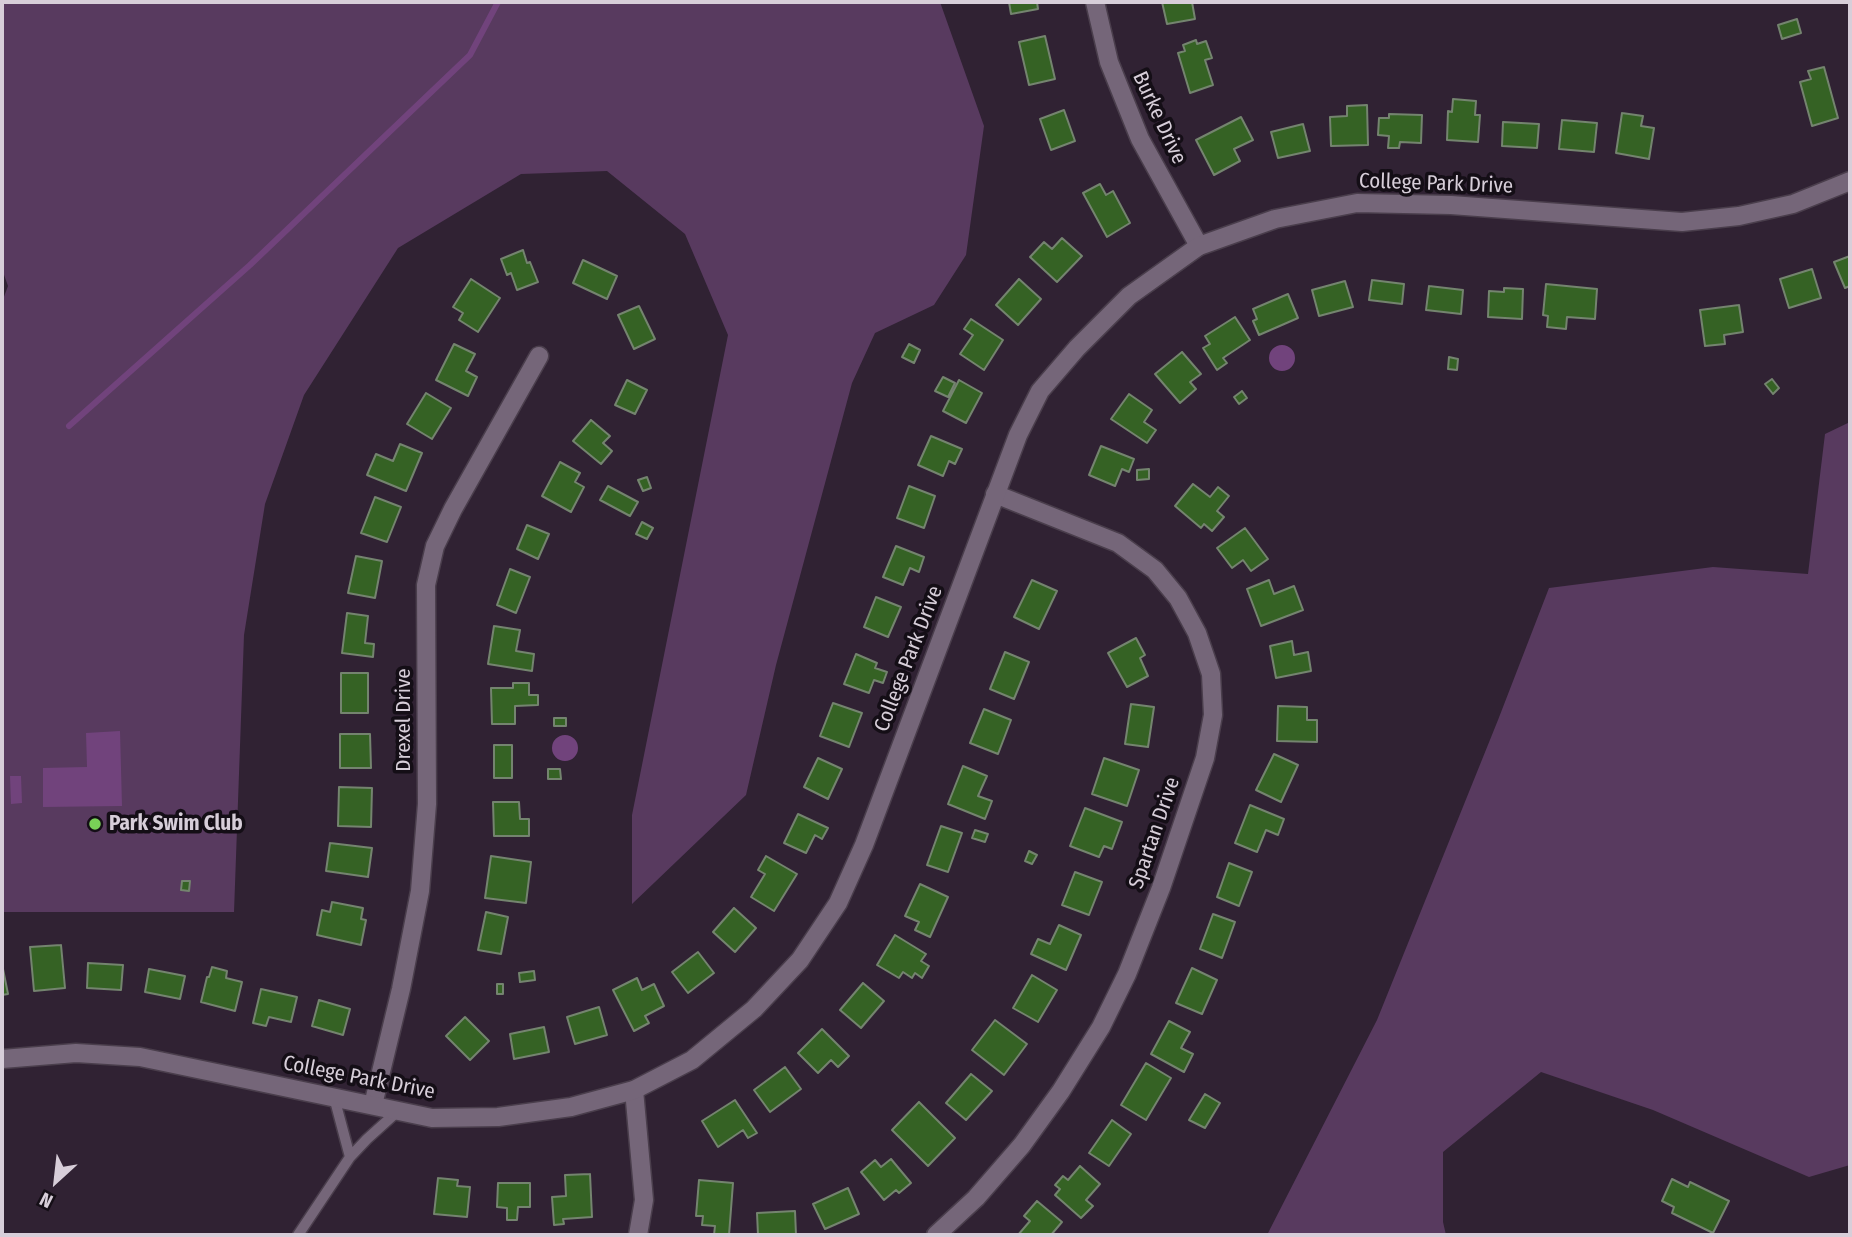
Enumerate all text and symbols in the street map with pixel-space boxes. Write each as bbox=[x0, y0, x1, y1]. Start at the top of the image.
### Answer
street label: Burke Drive bbox=[1127, 68, 1191, 168]
street label: College Park Drive bbox=[1359, 169, 1513, 199]
street label: College Park Drive bbox=[870, 583, 948, 735]
street label: Drexel Drive bbox=[391, 668, 417, 772]
street label: Spartan Drive bbox=[1124, 774, 1186, 892]
place label: Park Swim Club bbox=[109, 811, 243, 837]
marker: Park Swim Club bbox=[87, 816, 103, 832]
street label: College Park Drive bbox=[281, 1051, 437, 1105]
north arrow bbox=[21, 1146, 91, 1216]
text: N bbox=[36, 1187, 57, 1213]

